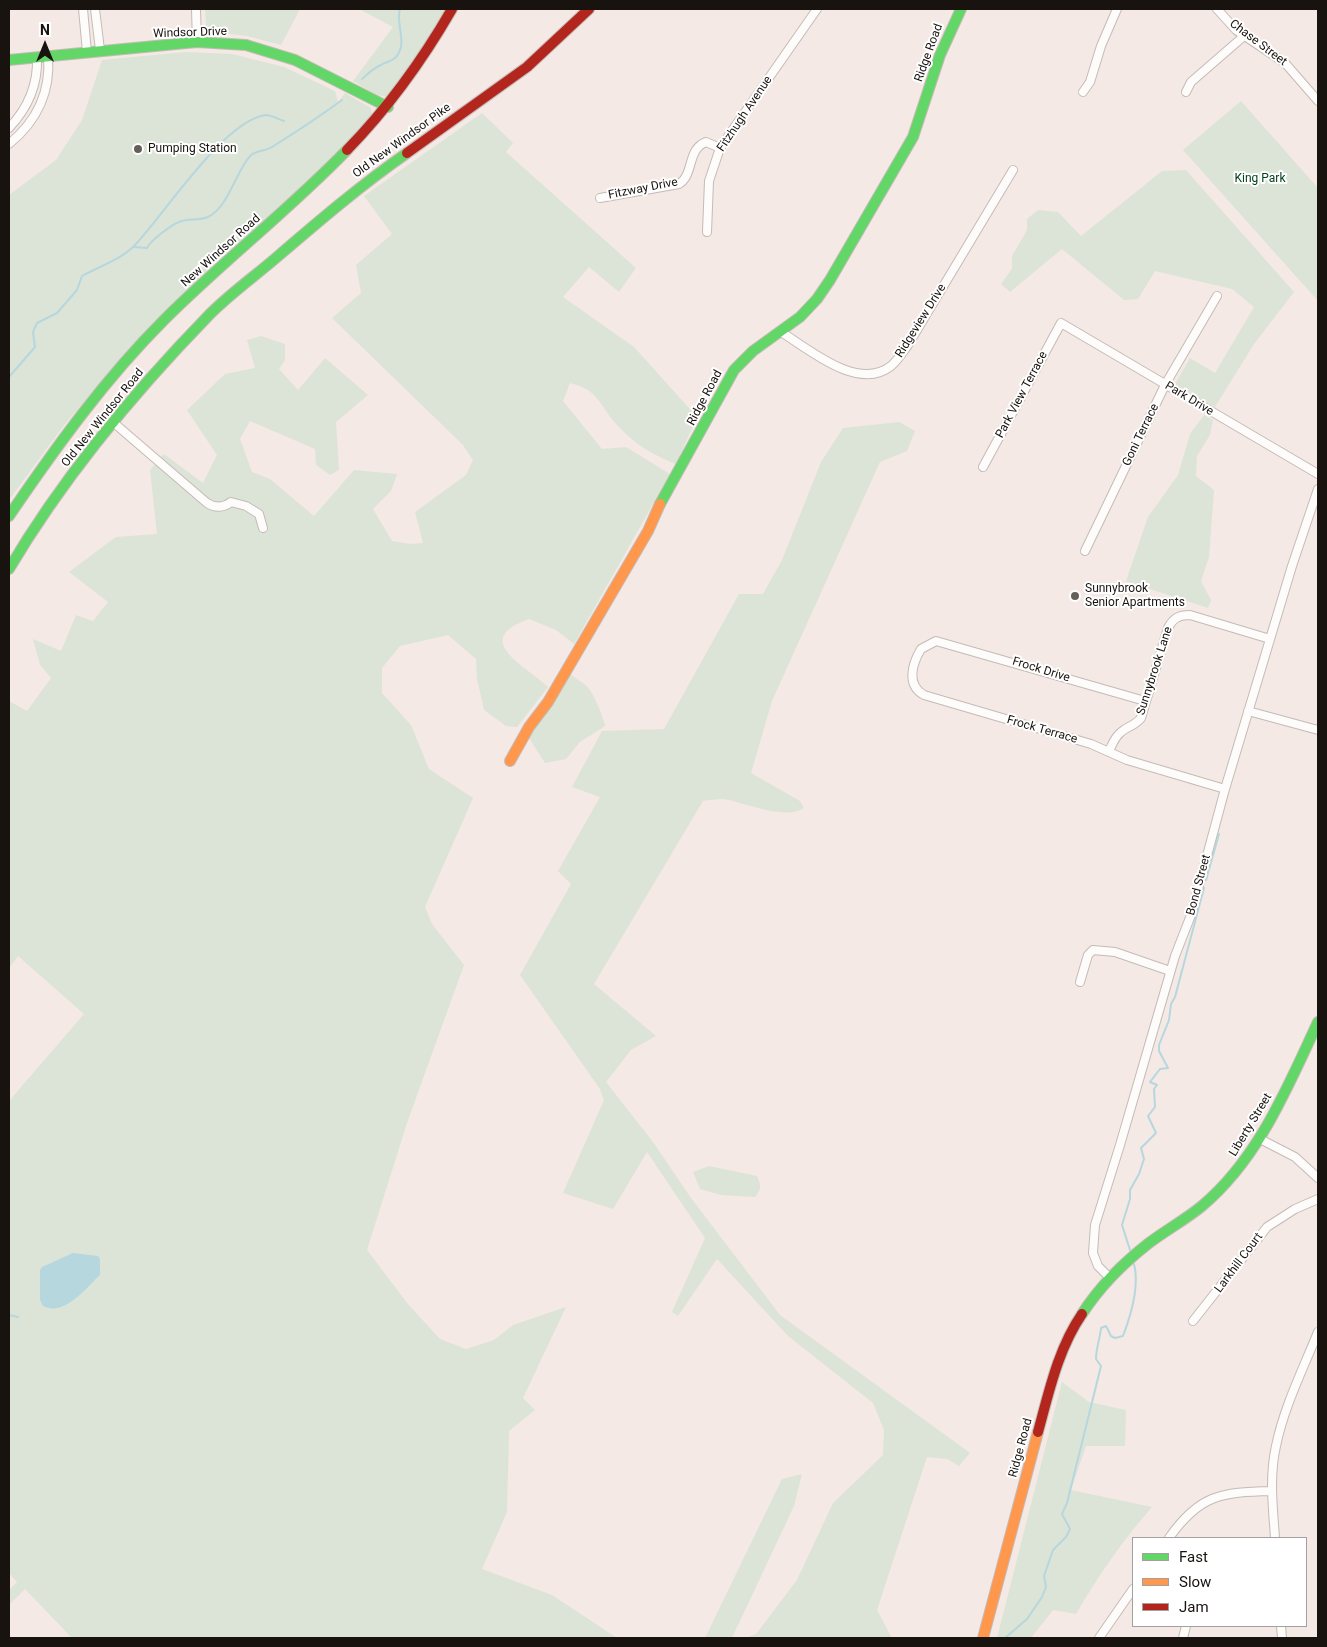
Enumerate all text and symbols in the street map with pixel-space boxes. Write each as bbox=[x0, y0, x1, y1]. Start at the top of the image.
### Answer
street label: Chase Street bbox=[1226, 17, 1290, 69]
north arrow bbox=[20, 20, 70, 70]
text: N bbox=[40, 22, 50, 38]
street label: Ridge Road bbox=[912, 22, 946, 84]
street label: Windsor Drive bbox=[153, 25, 227, 41]
street label: Fitzhugh Avenue bbox=[714, 73, 776, 155]
street label: Old New Windsor Pike bbox=[350, 101, 454, 181]
place label: Pumping Station bbox=[148, 142, 237, 156]
marker: Pumping Station bbox=[132, 143, 144, 155]
park label: King Park bbox=[1235, 172, 1285, 186]
street label: Fitzway Drive bbox=[607, 175, 679, 203]
street label: New Windsor Road bbox=[178, 212, 264, 290]
street label: Ridgeview Drive bbox=[893, 282, 949, 360]
street label: Park View Terrace bbox=[993, 349, 1051, 441]
street label: Old New Windsor Road bbox=[59, 366, 147, 470]
street label: Ridge Road bbox=[684, 368, 726, 428]
street label: Park Drive bbox=[1162, 379, 1216, 419]
street label: Goni Terrace bbox=[1120, 401, 1162, 469]
place label: Sunnybrook Senior Apartments bbox=[1085, 582, 1185, 610]
marker: Sunnybrook Senior Apartments bbox=[1069, 590, 1081, 602]
street label: Sunnybrook Lane bbox=[1134, 625, 1176, 717]
street label: Frock Drive bbox=[1010, 654, 1072, 686]
street label: Frock Terrace bbox=[1005, 713, 1079, 747]
street label: Bond Street bbox=[1184, 853, 1214, 917]
street label: Liberty Street bbox=[1227, 1091, 1275, 1159]
street label: Larkhill Court bbox=[1212, 1230, 1266, 1296]
street label: Ridge Road bbox=[1006, 1417, 1036, 1479]
legend bbox=[1132, 1537, 1307, 1627]
text: Fast bbox=[1179, 1548, 1208, 1566]
text: Slow bbox=[1179, 1573, 1211, 1591]
text: Jam bbox=[1179, 1598, 1209, 1616]

